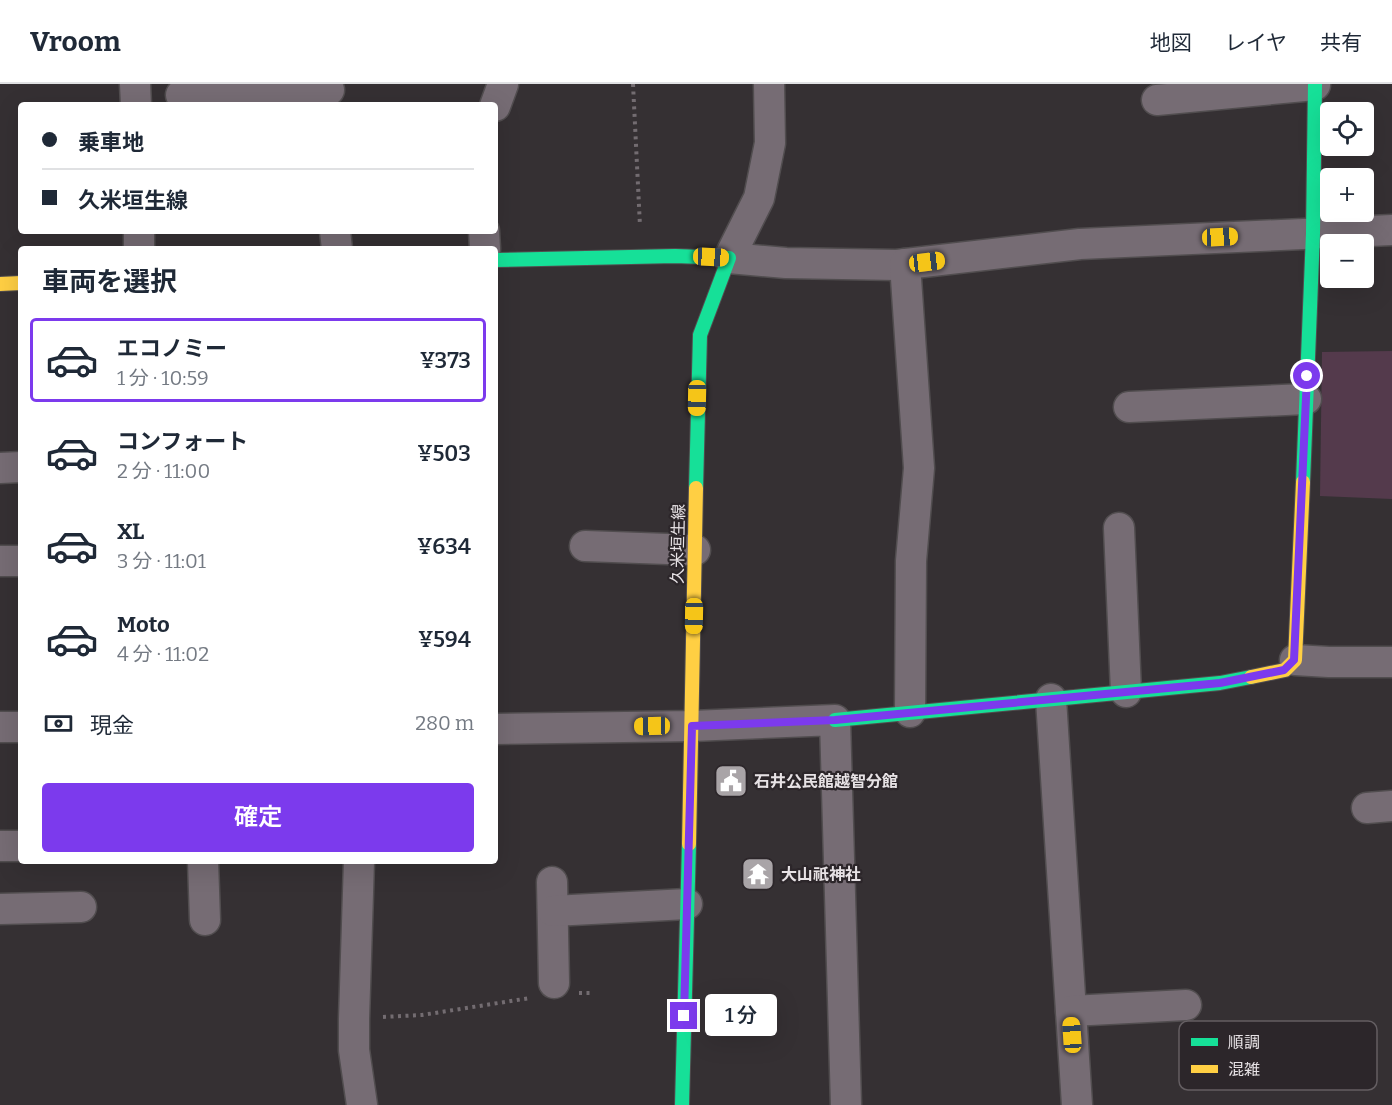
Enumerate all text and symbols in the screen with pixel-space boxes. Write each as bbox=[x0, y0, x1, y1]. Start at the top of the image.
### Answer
text: Vroom bbox=[30, 25, 121, 58]
text: 地図 bbox=[1150, 30, 1192, 56]
text: レイヤ bbox=[1225, 30, 1287, 56]
text: 共有 bbox=[1320, 30, 1362, 56]
map controls bbox=[1320, 102, 1374, 288]
button: locate bbox=[1320, 102, 1374, 156]
text: 乗車地 bbox=[78, 129, 144, 156]
button: + bbox=[1320, 168, 1374, 222]
text: 久米垣生線 bbox=[78, 187, 188, 214]
car bbox=[1202, 227, 1238, 247]
button: − bbox=[1320, 234, 1374, 288]
car bbox=[693, 247, 729, 267]
car bbox=[908, 251, 946, 273]
text: 車両を選択 bbox=[42, 266, 177, 298]
icon: car bbox=[45, 333, 99, 387]
text: エコノミー bbox=[117, 335, 227, 362]
text: ¥373 bbox=[420, 347, 471, 374]
route start bbox=[1293, 362, 1320, 389]
text: 1 分 · 10:59 bbox=[117, 366, 209, 390]
car bbox=[688, 380, 706, 416]
icon: car bbox=[45, 426, 99, 480]
text: コンフォート bbox=[117, 428, 248, 455]
text: ¥503 bbox=[417, 440, 471, 467]
text: 2 分 · 11:00 bbox=[117, 459, 210, 483]
street label: 久米垣生線 bbox=[668, 504, 688, 584]
text: XL bbox=[117, 518, 144, 545]
icon: car bbox=[45, 519, 99, 573]
text: ¥634 bbox=[417, 533, 471, 560]
text: 3 分 · 11:01 bbox=[117, 549, 206, 573]
car bbox=[685, 598, 703, 634]
text: Moto bbox=[117, 611, 170, 638]
icon: car bbox=[45, 612, 99, 666]
text: ¥594 bbox=[418, 626, 471, 653]
text: 4 分 · 11:02 bbox=[117, 642, 209, 666]
icon: cash bbox=[42, 707, 75, 740]
text: 280 m bbox=[415, 711, 474, 735]
text: 現金 bbox=[90, 712, 134, 739]
car bbox=[634, 717, 670, 735]
public building icon: 石井公民館越智分館 bbox=[713, 763, 749, 799]
place label: 石井公民館越智分館 bbox=[754, 772, 898, 791]
button: 確定 bbox=[42, 783, 474, 852]
temple icon: 大山祇神社 bbox=[740, 856, 776, 892]
place label: 大山祇神社 bbox=[781, 865, 861, 884]
callout: 1 分 bbox=[705, 995, 777, 1037]
route end bbox=[670, 1002, 697, 1029]
text: 1 分 bbox=[725, 1003, 757, 1027]
car bbox=[1062, 1016, 1082, 1054]
legend bbox=[1179, 1021, 1377, 1090]
text: 順調 bbox=[1228, 1033, 1260, 1052]
text: 混雑 bbox=[1228, 1060, 1260, 1079]

